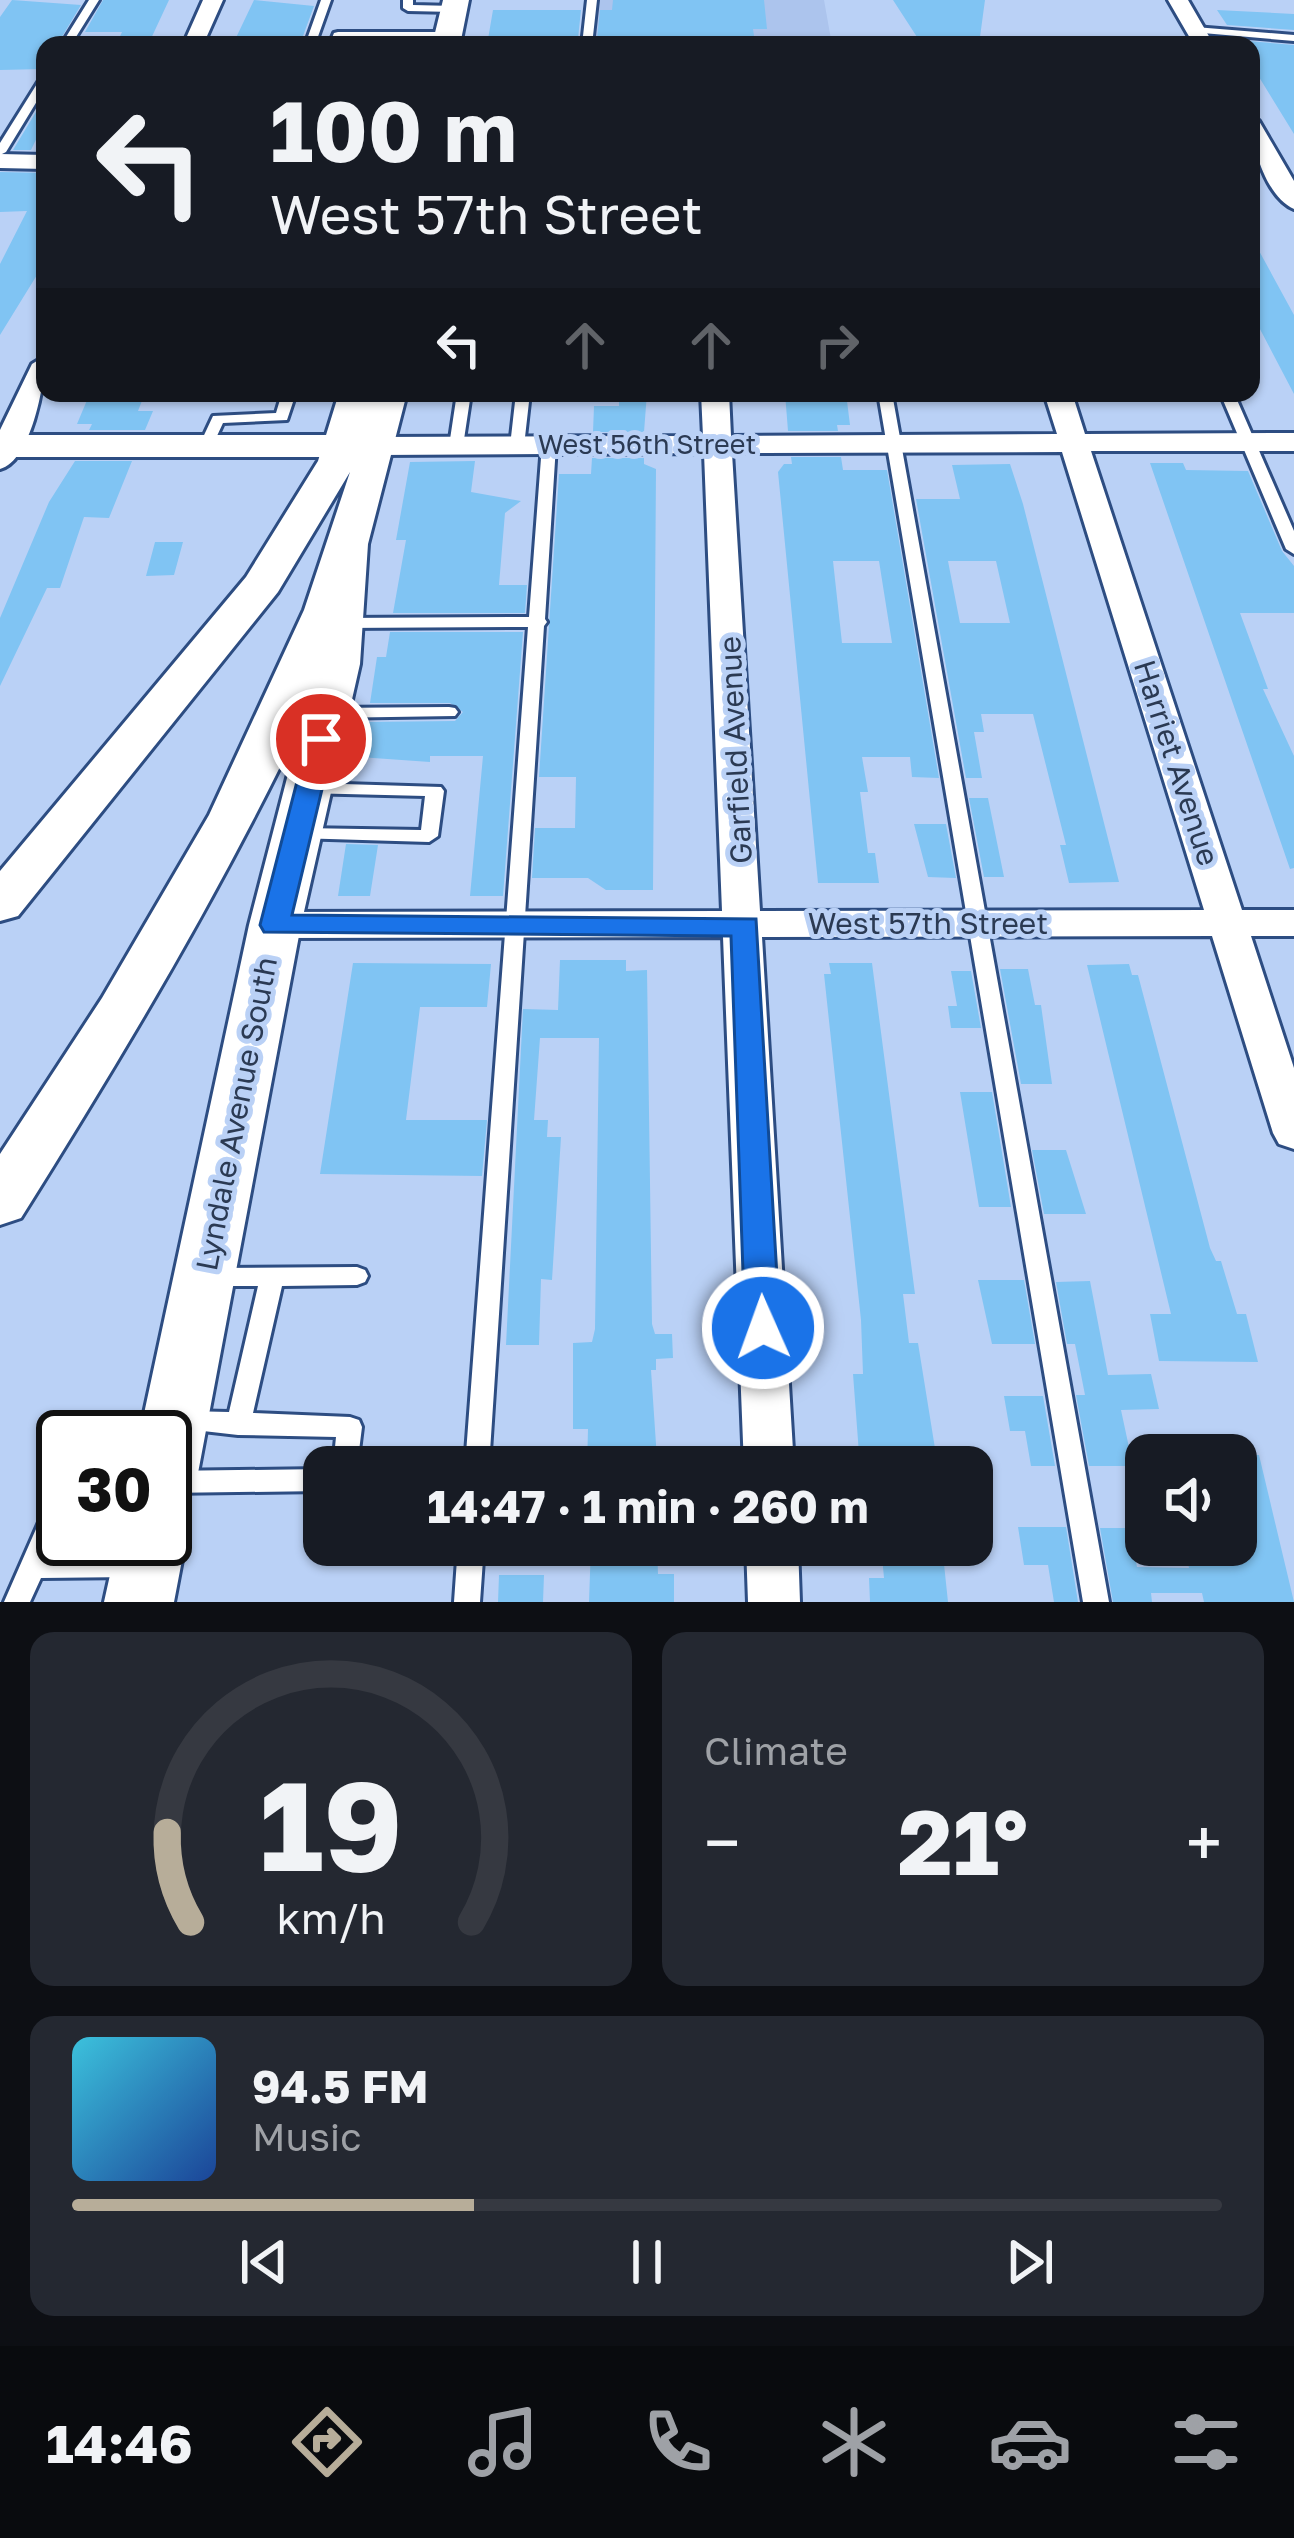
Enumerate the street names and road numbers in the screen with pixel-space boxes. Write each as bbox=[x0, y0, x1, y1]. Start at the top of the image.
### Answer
street label: West 56th Street bbox=[538, 428, 756, 460]
street label: Garfield Avenue bbox=[711, 635, 759, 865]
street label: Harriet Avenue bbox=[1127, 655, 1227, 870]
street label: West 57th Street bbox=[808, 905, 1048, 941]
street label: Lyndale Avenue South bbox=[188, 954, 284, 1274]

